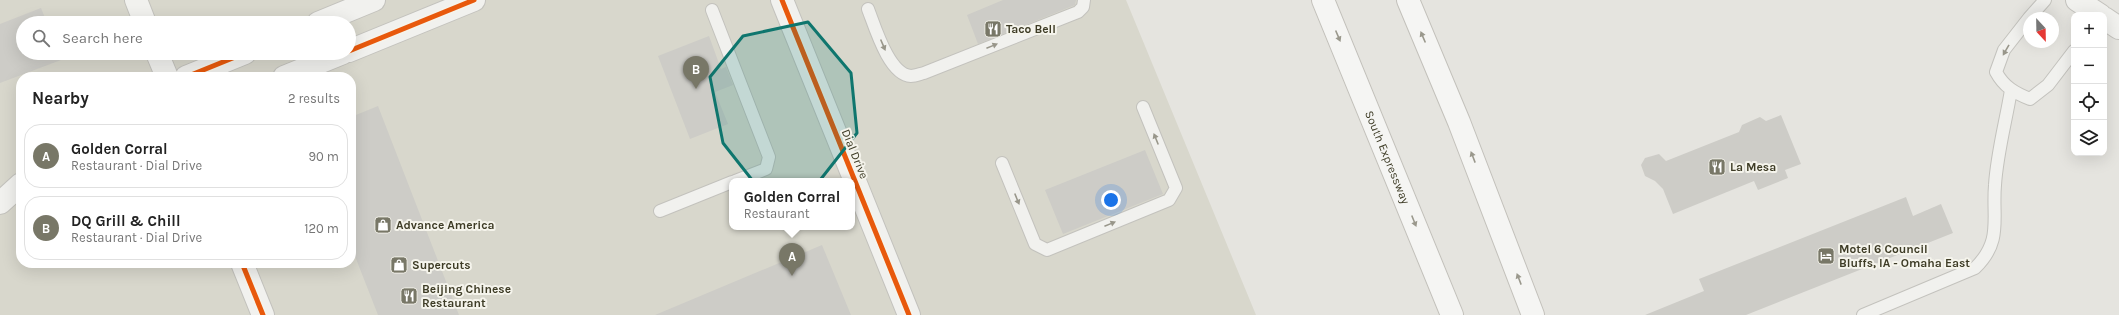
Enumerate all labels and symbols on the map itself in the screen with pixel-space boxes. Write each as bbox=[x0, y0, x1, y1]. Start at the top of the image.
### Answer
north arrow bbox=[2023, 12, 2059, 48]
restaurant icon: Taco Bell bbox=[983, 19, 1003, 39]
place label: Taco Bell bbox=[1006, 22, 1056, 36]
one-way arrow bbox=[1335, 30, 1341, 41]
one-way arrow bbox=[1420, 30, 1426, 42]
one-way arrow bbox=[880, 40, 886, 51]
one-way arrow bbox=[986, 43, 998, 49]
one-way arrow bbox=[2002, 44, 2009, 56]
pin: B bbox=[683, 56, 709, 89]
street label: South Expressway bbox=[1362, 109, 1413, 206]
street label: Dial Drive bbox=[839, 127, 871, 181]
one-way arrow bbox=[1153, 133, 1159, 145]
one-way arrow bbox=[1469, 151, 1475, 163]
restaurant icon: La Mesa bbox=[1707, 157, 1727, 177]
place label: La Mesa bbox=[1730, 160, 1776, 174]
your location bbox=[1101, 190, 1121, 210]
one-way arrow bbox=[1014, 194, 1020, 206]
shop icon: Advance America bbox=[373, 215, 393, 235]
one-way arrow bbox=[1411, 216, 1417, 228]
place label: Advance America bbox=[396, 218, 495, 232]
one-way arrow bbox=[1105, 221, 1116, 227]
place label: Motel 6 Council Bluffs, IA - Omaha East bbox=[1839, 242, 1970, 270]
pin: A bbox=[779, 243, 805, 276]
hotel icon: Motel 6 Council Bluffs, IA - Omaha East bbox=[1816, 246, 1836, 266]
shop icon: Supercuts bbox=[389, 255, 409, 275]
place label: Supercuts bbox=[412, 258, 471, 272]
one-way arrow bbox=[1515, 272, 1521, 284]
place label: Beijing Chinese Restaurant bbox=[422, 282, 511, 310]
restaurant icon: Beijing Chinese Restaurant bbox=[399, 286, 419, 306]

